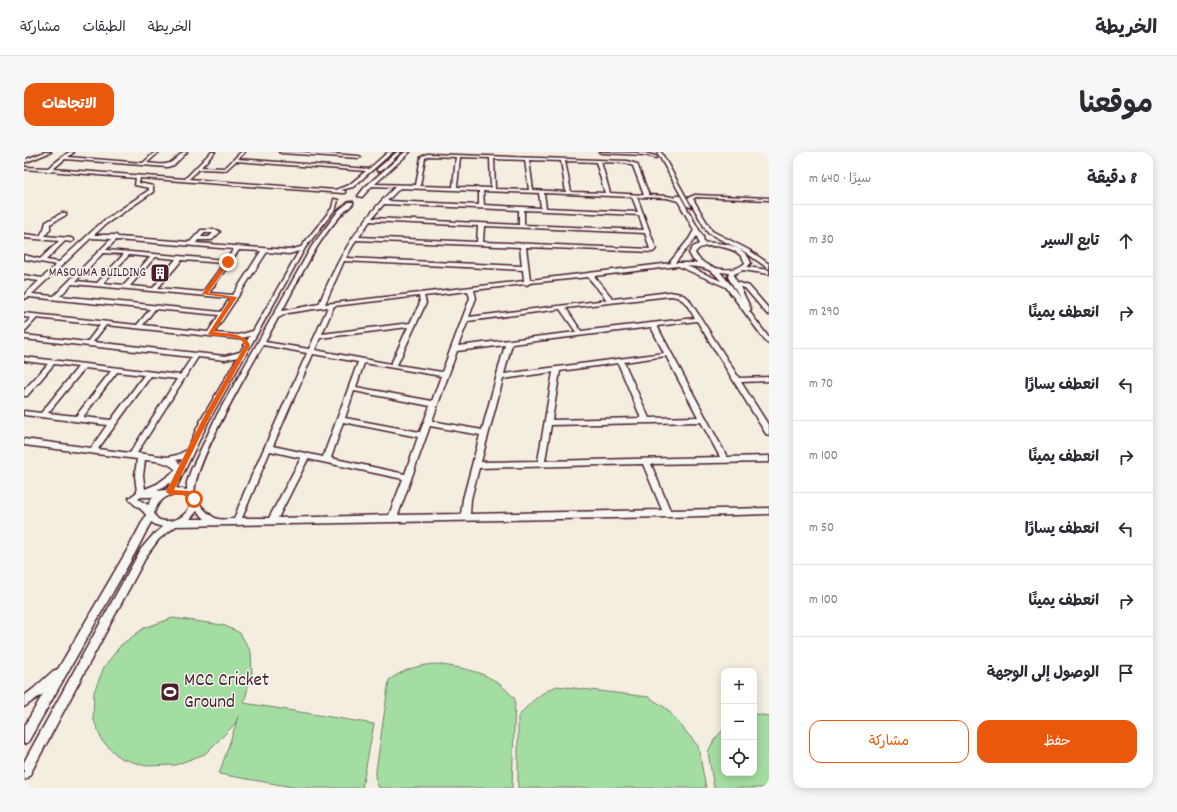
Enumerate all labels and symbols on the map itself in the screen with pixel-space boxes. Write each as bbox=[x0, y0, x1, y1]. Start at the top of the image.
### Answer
route end bbox=[219, 253, 237, 271]
building icon: MASOUMA BUILDING bbox=[149, 262, 171, 284]
place label: MASOUMA BUILDING bbox=[49, 264, 146, 283]
route start bbox=[185, 490, 203, 508]
place label: MCC Cricket Ground bbox=[184, 668, 269, 717]
sports icon: MCC Cricket Ground bbox=[159, 681, 181, 703]

